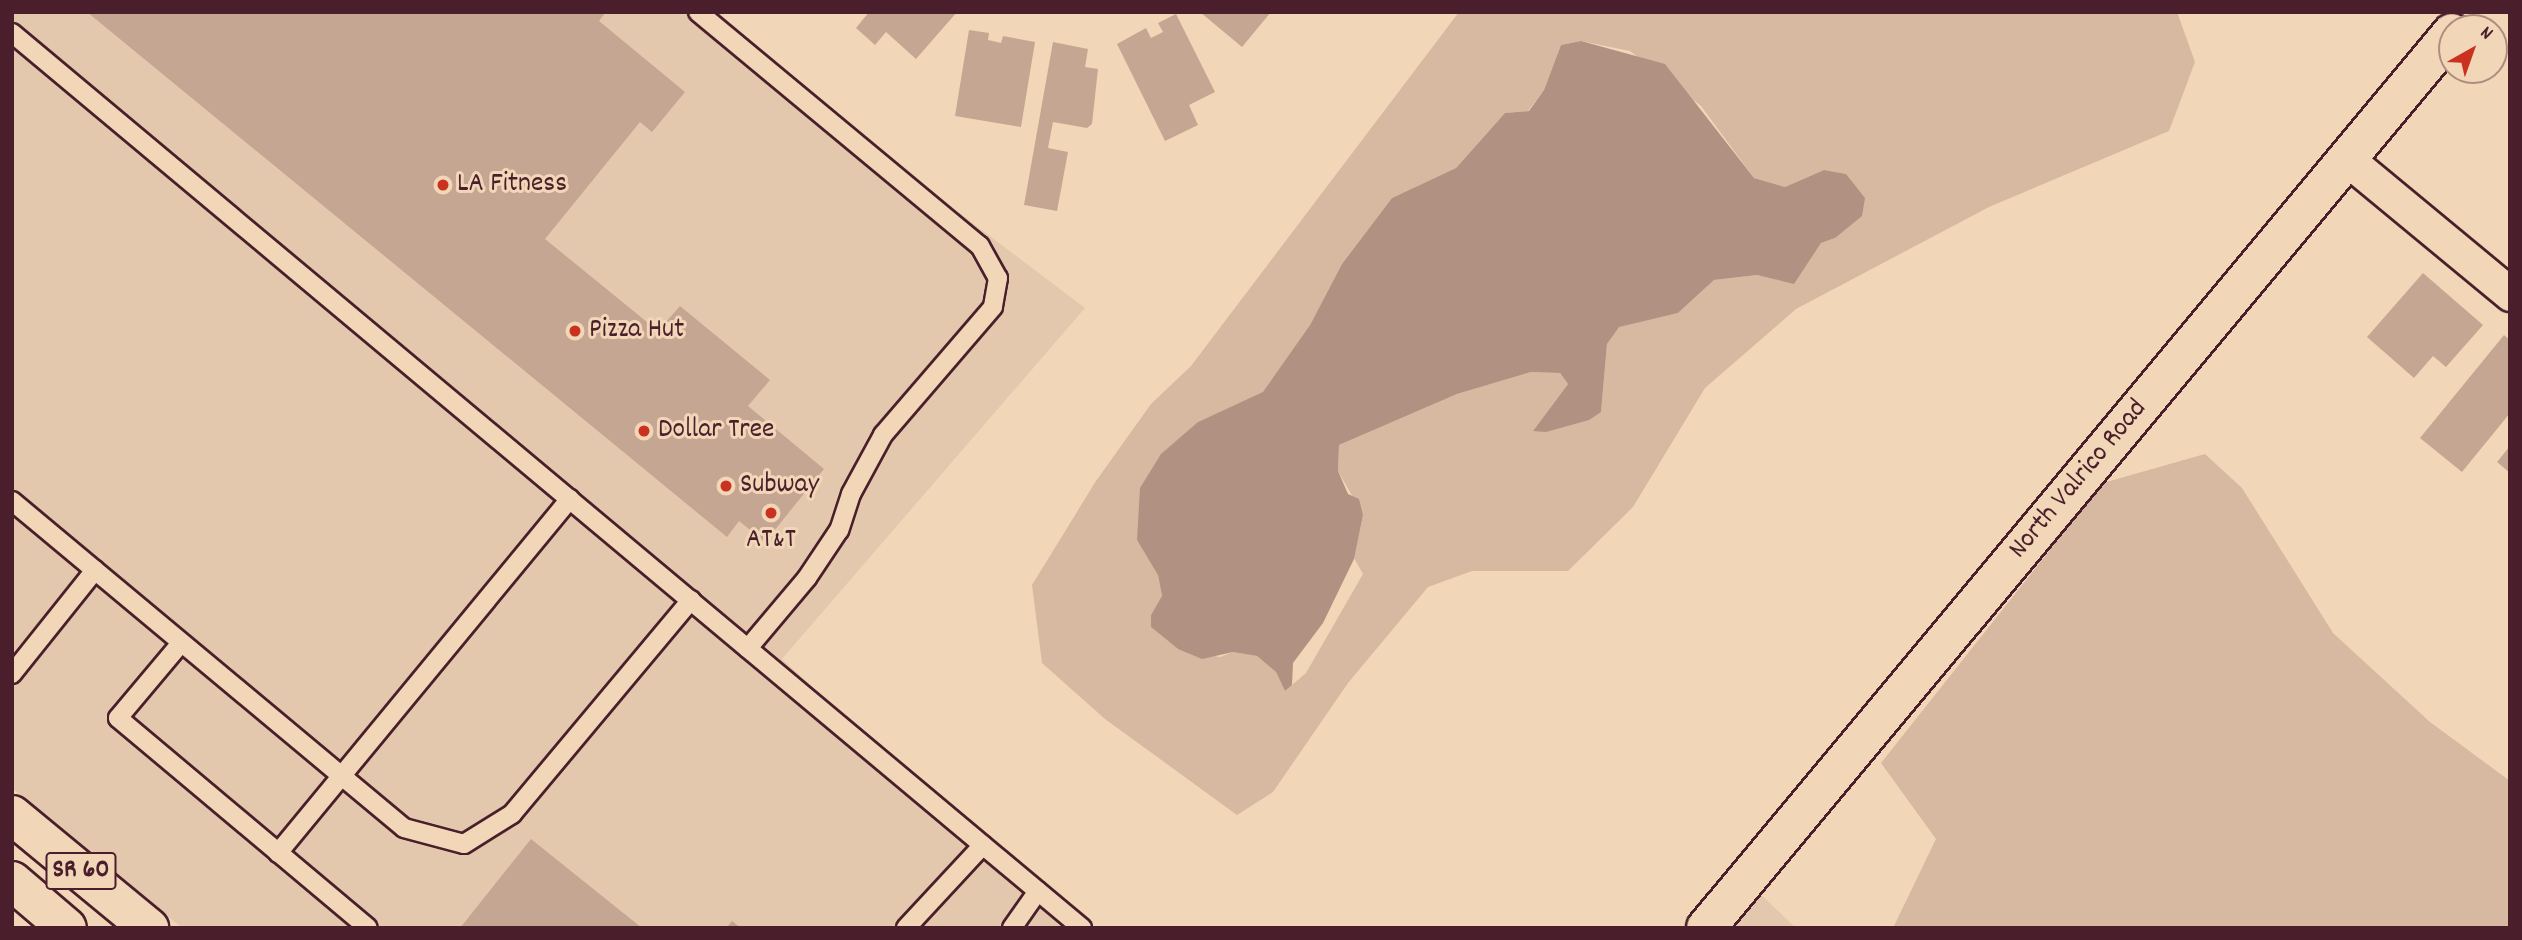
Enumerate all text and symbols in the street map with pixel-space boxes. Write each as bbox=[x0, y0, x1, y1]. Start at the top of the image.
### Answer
north arrow bbox=[2438, 14, 2508, 84]
text: N bbox=[2473, 21, 2498, 47]
place label: LA Fitness bbox=[457, 168, 567, 202]
marker: LA Fitness bbox=[435, 177, 451, 193]
place label: Pizza Hut bbox=[589, 314, 684, 348]
marker: Pizza Hut bbox=[567, 323, 583, 339]
street label: North Valrico Road bbox=[2003, 394, 2155, 566]
place label: Dollar Tree bbox=[658, 414, 774, 448]
marker: Dollar Tree bbox=[636, 423, 652, 439]
place label: Subway bbox=[740, 469, 819, 503]
marker: Subway bbox=[718, 478, 734, 494]
marker: AT&T bbox=[763, 505, 779, 521]
place label: AT&T bbox=[746, 524, 796, 558]
road number: SR 60 bbox=[44, 848, 118, 894]

